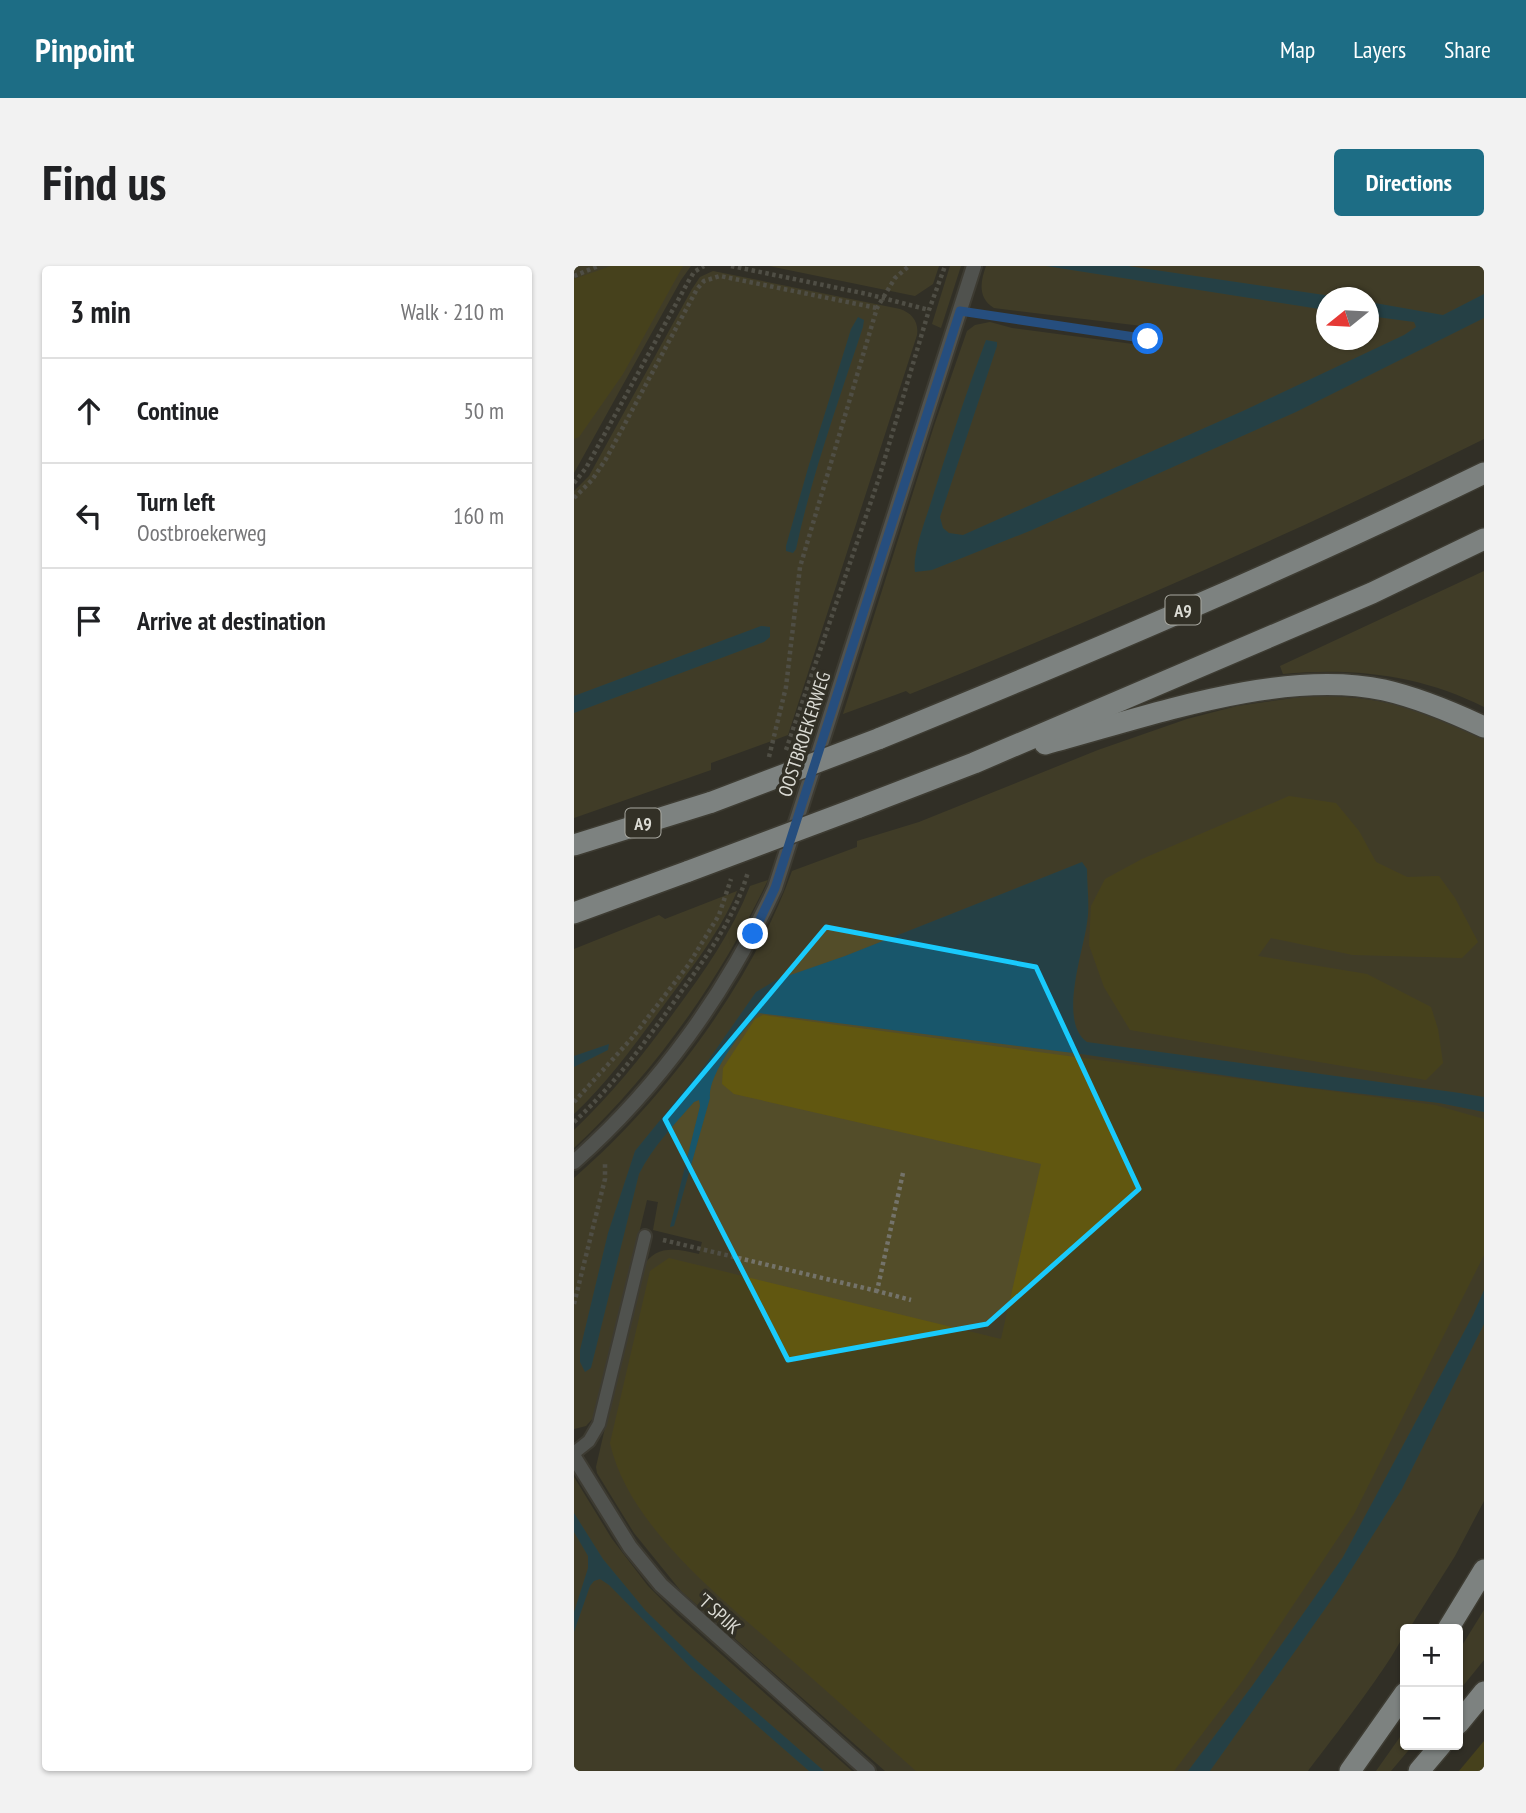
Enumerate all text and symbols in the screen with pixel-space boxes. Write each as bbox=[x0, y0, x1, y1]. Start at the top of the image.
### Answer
text: Pinpoint bbox=[35, 28, 134, 71]
text: Map bbox=[1280, 34, 1315, 65]
text: Layers bbox=[1353, 34, 1406, 65]
text: Share bbox=[1444, 34, 1491, 65]
button: Directions bbox=[1334, 149, 1484, 216]
text: Find us bbox=[42, 150, 166, 214]
north arrow bbox=[1316, 287, 1379, 350]
text: 3 min bbox=[70, 292, 131, 331]
text: Walk · 210 m bbox=[401, 297, 504, 326]
route start bbox=[1132, 323, 1163, 354]
icon: ahead bbox=[70, 392, 108, 430]
text: Continue bbox=[137, 394, 219, 427]
text: 50 m bbox=[463, 396, 504, 425]
text: Turn left bbox=[137, 485, 215, 518]
icon: left bbox=[70, 497, 108, 535]
text: 160 m bbox=[453, 501, 504, 530]
text: Oostbroekerweg bbox=[137, 518, 267, 547]
road number: A9 bbox=[1166, 596, 1200, 624]
icon: arrive bbox=[70, 602, 108, 640]
text: Arrive at destination bbox=[137, 604, 326, 637]
street label: OOSTBROEKERWEG bbox=[773, 669, 835, 799]
road number: A9 bbox=[626, 808, 660, 838]
route end bbox=[737, 918, 768, 949]
street label: 'T SPIJK bbox=[692, 1587, 746, 1639]
map controls bbox=[1400, 1624, 1463, 1750]
button: + bbox=[1400, 1624, 1463, 1687]
button: − bbox=[1400, 1687, 1463, 1750]

